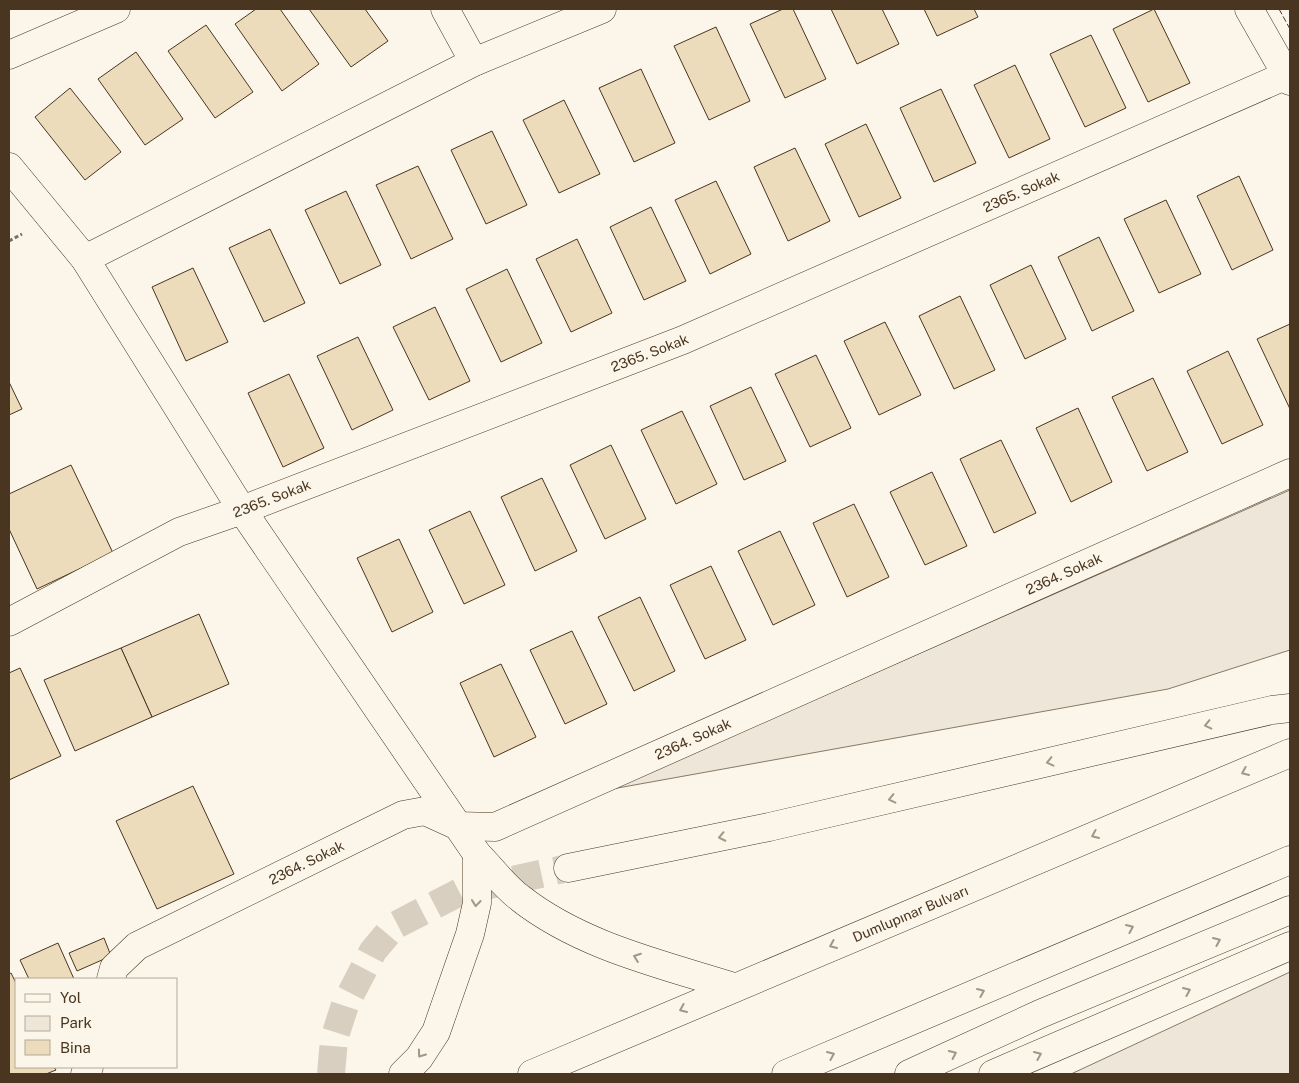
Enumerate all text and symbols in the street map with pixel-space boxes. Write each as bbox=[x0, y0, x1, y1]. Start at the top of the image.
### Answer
street label: 2365. Sokak bbox=[980, 168, 1062, 215]
street label: 2365. Sokak bbox=[609, 331, 691, 375]
street label: 2365. Sokak bbox=[231, 476, 313, 521]
street label: 2364. Sokak bbox=[1023, 550, 1104, 598]
street label: 2364. Sokak bbox=[652, 715, 734, 763]
one-way arrow bbox=[1204, 719, 1213, 730]
one-way arrow bbox=[1045, 756, 1054, 767]
one-way arrow bbox=[1241, 766, 1250, 777]
one-way arrow bbox=[887, 793, 896, 804]
one-way arrow bbox=[1092, 830, 1100, 840]
one-way arrow bbox=[717, 831, 726, 842]
street label: 2364. Sokak bbox=[266, 837, 347, 888]
street label: Dumlupınar Bulvarı bbox=[850, 882, 971, 945]
one-way arrow bbox=[471, 899, 482, 907]
one-way arrow bbox=[1125, 924, 1134, 934]
one-way arrow bbox=[1212, 937, 1221, 947]
one-way arrow bbox=[829, 939, 838, 950]
one-way arrow bbox=[633, 953, 642, 963]
legend bbox=[15, 978, 178, 1068]
one-way arrow bbox=[1182, 986, 1191, 997]
one-way arrow bbox=[976, 987, 985, 998]
text: Yol bbox=[60, 989, 81, 1006]
one-way arrow bbox=[679, 1002, 688, 1013]
text: Park bbox=[60, 1014, 92, 1031]
text: Bina bbox=[60, 1039, 91, 1056]
one-way arrow bbox=[419, 1048, 427, 1057]
one-way arrow bbox=[948, 1050, 957, 1060]
one-way arrow bbox=[1033, 1050, 1042, 1061]
one-way arrow bbox=[826, 1051, 835, 1062]

